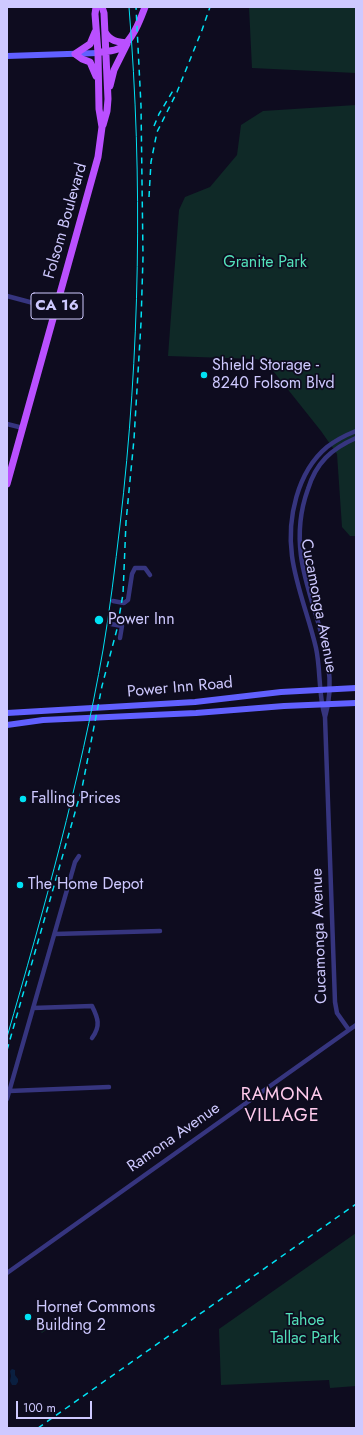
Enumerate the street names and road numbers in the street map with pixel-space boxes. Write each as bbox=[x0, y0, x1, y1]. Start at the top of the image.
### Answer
street label: Folsom Boulevard bbox=[40, 161, 92, 281]
road number: CA 16 bbox=[31, 293, 83, 319]
street label: Cucamonga Avenue bbox=[296, 538, 340, 674]
street label: Power Inn Road bbox=[126, 674, 234, 702]
street label: Cucamonga Avenue bbox=[308, 868, 332, 1004]
street label: Ramona Avenue bbox=[124, 1099, 224, 1177]

